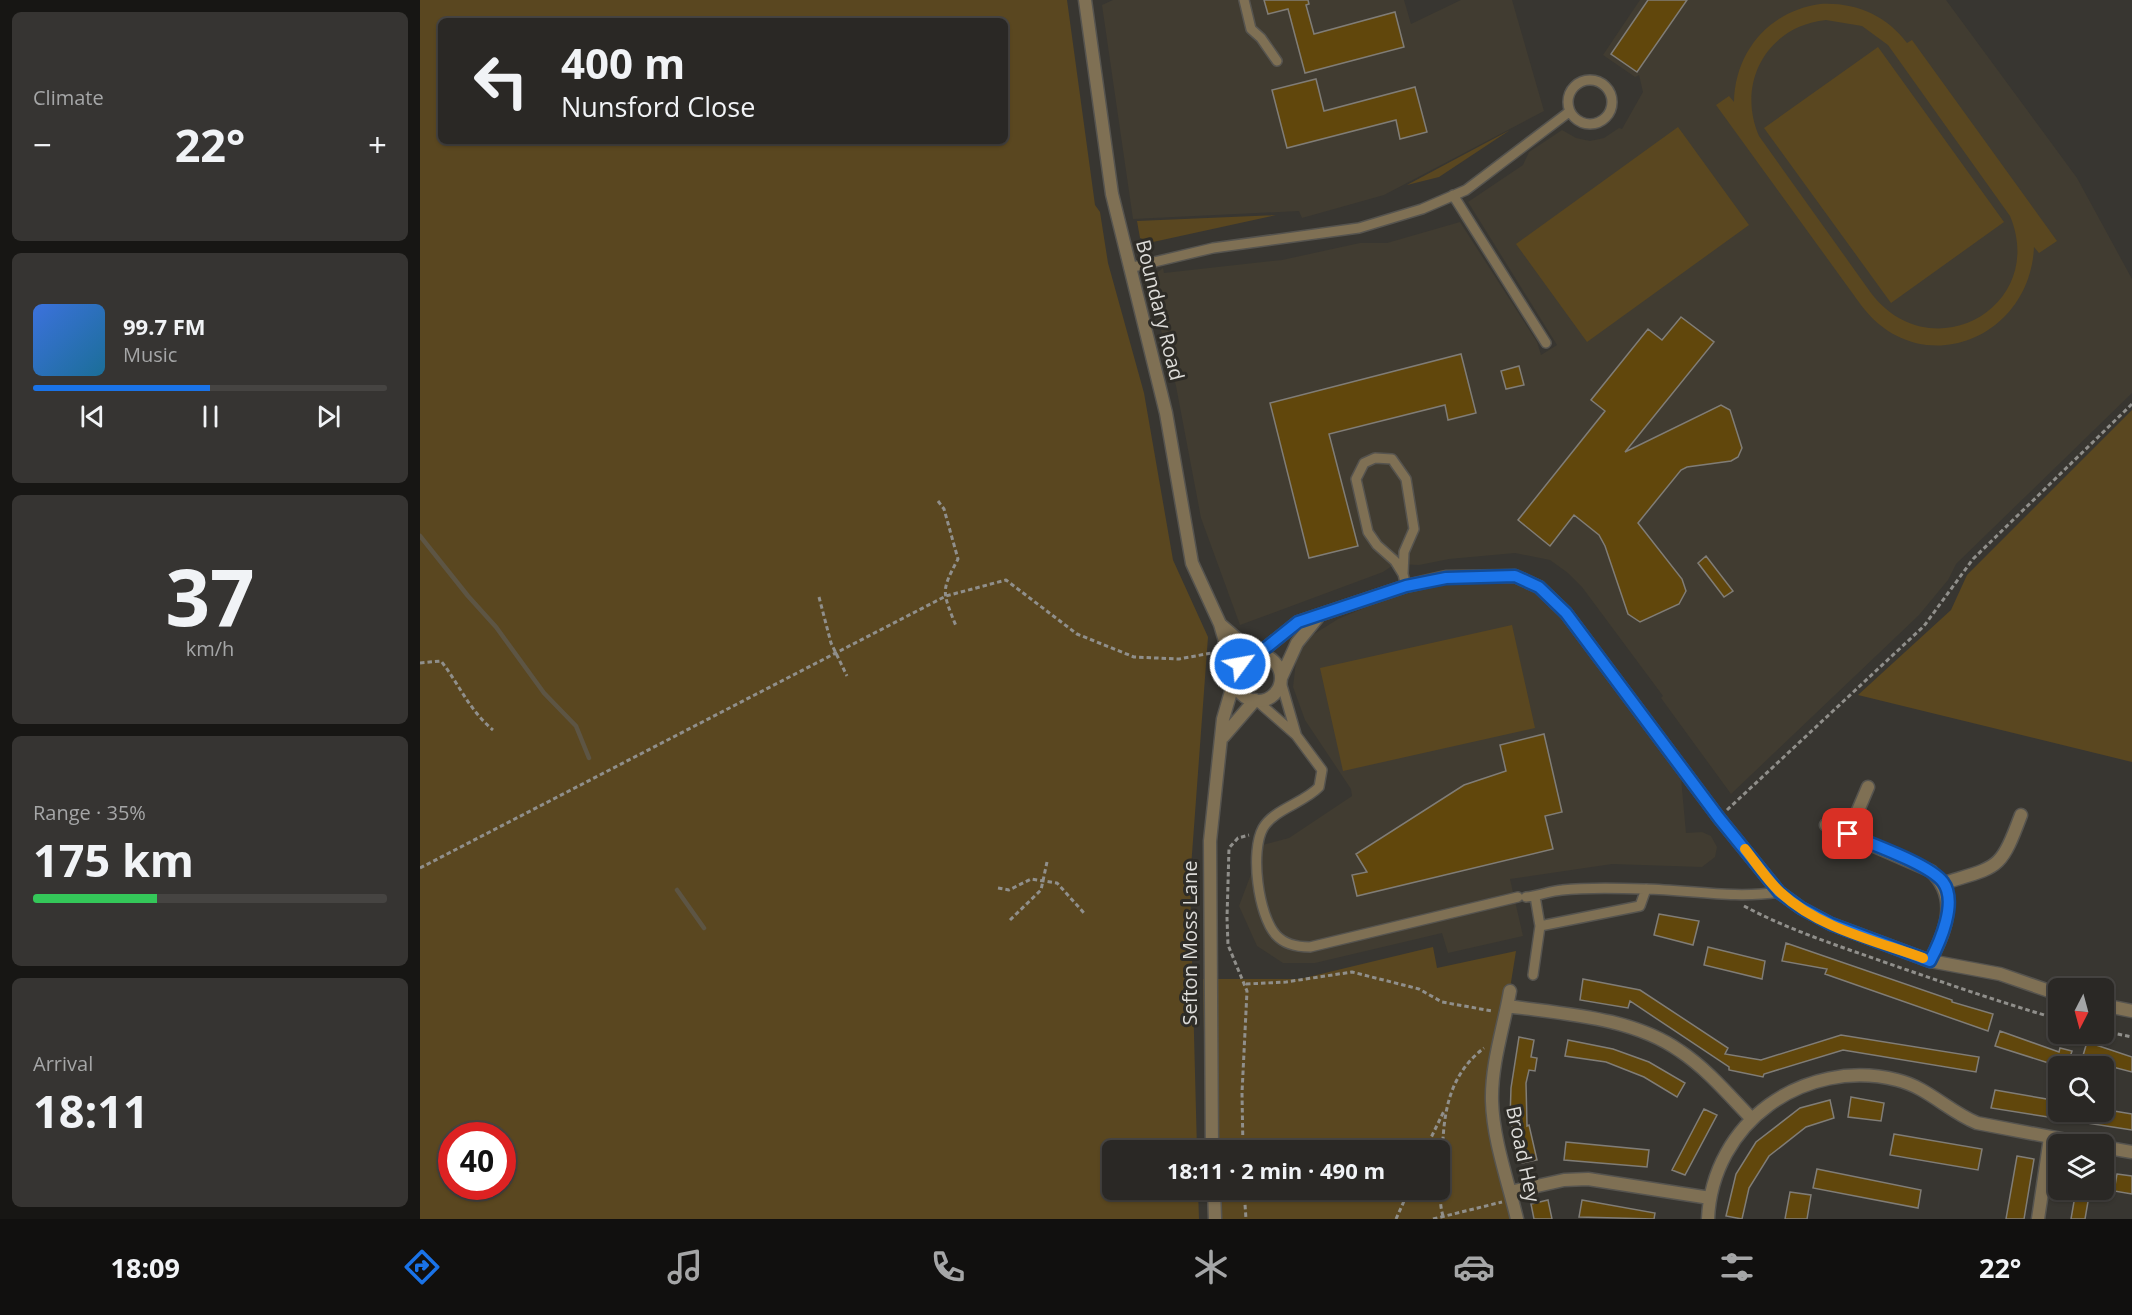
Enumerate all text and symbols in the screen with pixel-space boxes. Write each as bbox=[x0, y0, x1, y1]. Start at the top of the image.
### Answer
text: 400 m bbox=[561, 34, 685, 91]
icon: left bbox=[462, 42, 540, 120]
text: Climate bbox=[33, 84, 104, 111]
text: Nunsford Close bbox=[561, 88, 755, 125]
text: 22° bbox=[175, 114, 245, 175]
text: − bbox=[33, 122, 52, 167]
text: + bbox=[368, 122, 387, 167]
street label: Boundary Road bbox=[1130, 237, 1191, 383]
text: 99.7 FM bbox=[123, 311, 206, 341]
text: Music bbox=[123, 341, 177, 368]
icon: previous bbox=[76, 400, 109, 433]
icon: pause bbox=[194, 400, 227, 433]
icon: next bbox=[312, 400, 345, 433]
text: 37 bbox=[165, 543, 255, 649]
position arrow bbox=[1208, 632, 1272, 696]
text: km/h bbox=[186, 635, 234, 662]
text: Range · 35% bbox=[33, 799, 146, 826]
pin bbox=[1822, 808, 1873, 859]
icon: arrive bbox=[1831, 817, 1864, 850]
text: 175 km bbox=[33, 829, 194, 890]
street label: Sefton Moss Lane bbox=[1176, 861, 1203, 1025]
north arrow bbox=[2048, 978, 2114, 1044]
map controls bbox=[2048, 978, 2114, 1200]
text: Arrival bbox=[33, 1050, 93, 1077]
button: search bbox=[2048, 1056, 2114, 1122]
text: 18:11 bbox=[33, 1080, 149, 1141]
street label: Broad Hey bbox=[1500, 1103, 1547, 1205]
speed limit sign: 40 bbox=[438, 1122, 516, 1200]
button: layers bbox=[2048, 1134, 2114, 1200]
text: 18:11 · 2 min · 490 m bbox=[1167, 1155, 1385, 1185]
icon: directions bbox=[401, 1246, 443, 1288]
icon: music bbox=[664, 1246, 706, 1288]
icon: phone bbox=[927, 1246, 969, 1288]
icon: climate bbox=[1190, 1246, 1232, 1288]
icon: car bbox=[1453, 1246, 1495, 1288]
icon: filters bbox=[1716, 1246, 1758, 1288]
text: 18:09 bbox=[111, 1249, 180, 1286]
text: 22° bbox=[1979, 1249, 2021, 1286]

